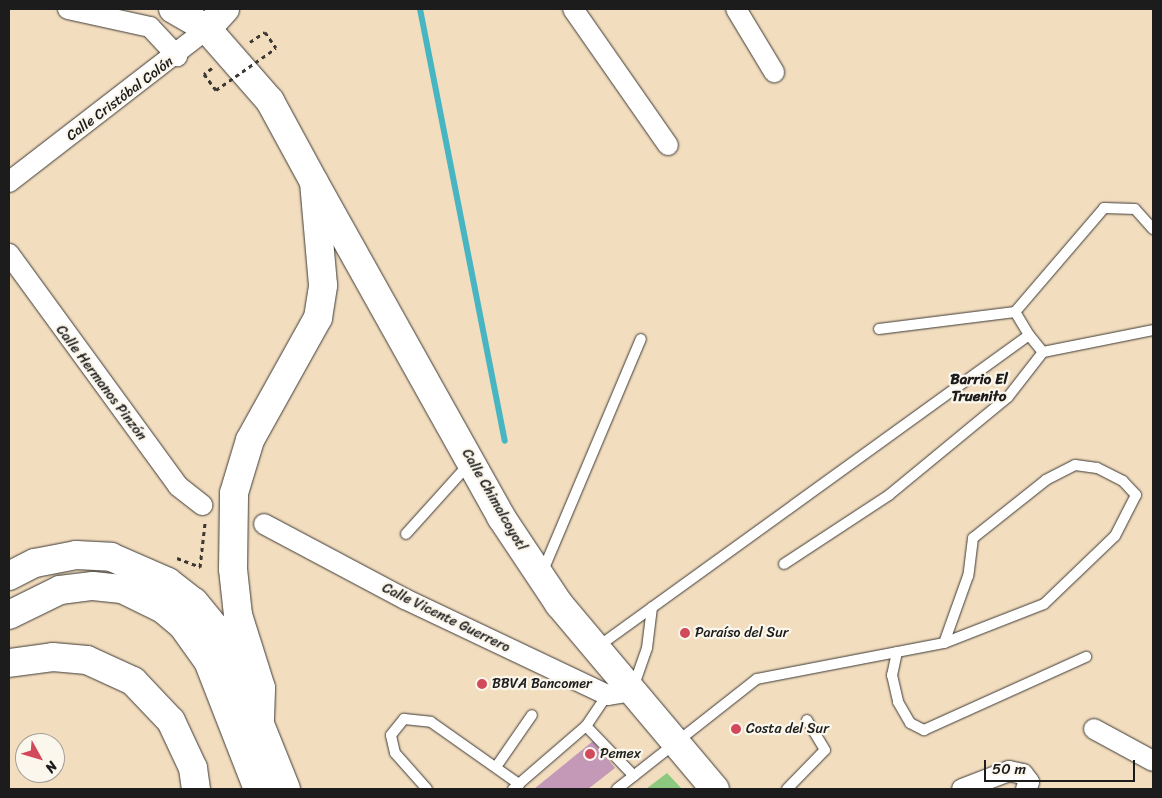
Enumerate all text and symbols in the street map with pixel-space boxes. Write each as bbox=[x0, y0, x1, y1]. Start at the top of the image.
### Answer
street label: Calle Cristóbal Colón bbox=[63, 53, 177, 145]
street label: Calle Hermanos Pinzón bbox=[52, 322, 150, 444]
district label: Barrio El Truenito bbox=[950, 370, 1008, 405]
street label: Calle Chimalcoyotl bbox=[458, 446, 530, 554]
street label: Calle Vicente Guerrero bbox=[380, 580, 512, 656]
place label: Paraíso del Sur bbox=[695, 625, 788, 641]
marker: Paraíso del Sur bbox=[679, 627, 691, 639]
place label: BBVA Bancomer bbox=[492, 676, 592, 692]
marker: BBVA Bancomer bbox=[476, 678, 488, 690]
place label: Costa del Sur bbox=[746, 721, 829, 737]
marker: Costa del Sur bbox=[730, 723, 742, 735]
north arrow bbox=[15, 733, 65, 783]
place label: Pemex bbox=[600, 746, 641, 762]
marker: Pemex bbox=[584, 748, 596, 760]
scale bar bbox=[987, 750, 1138, 782]
text: N bbox=[39, 755, 64, 779]
text: 50 m bbox=[992, 756, 1026, 782]

